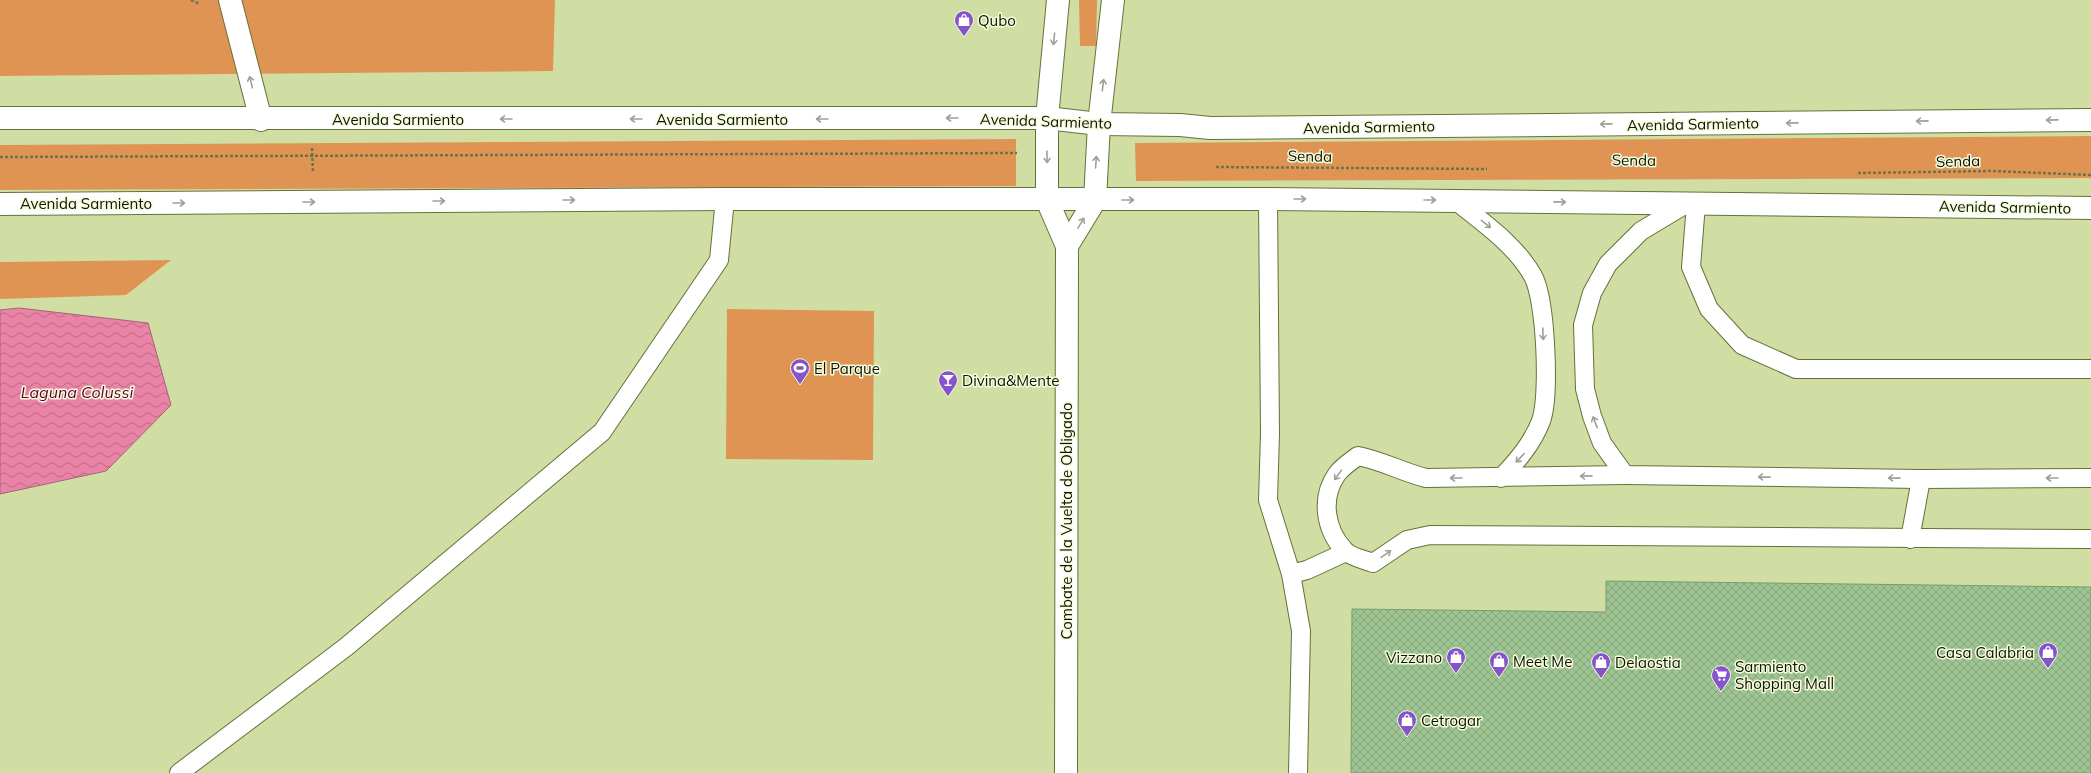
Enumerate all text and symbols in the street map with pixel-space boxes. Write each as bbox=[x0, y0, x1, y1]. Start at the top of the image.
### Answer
shop icon: Qubo bbox=[953, 9, 975, 37]
place label: Qubo bbox=[978, 11, 1016, 30]
one-way arrow bbox=[1051, 32, 1058, 45]
one-way arrow bbox=[247, 76, 254, 89]
one-way arrow bbox=[1099, 79, 1107, 92]
street label: Avenida Sarmiento bbox=[980, 109, 1112, 133]
street label: Avenida Sarmiento bbox=[332, 110, 464, 129]
street label: Avenida Sarmiento bbox=[656, 110, 788, 129]
street label: Avenida Sarmiento bbox=[1627, 113, 1759, 135]
one-way arrow bbox=[946, 114, 959, 122]
one-way arrow bbox=[500, 115, 513, 123]
one-way arrow bbox=[630, 115, 643, 123]
one-way arrow bbox=[816, 115, 829, 123]
street label: Avenida Sarmiento bbox=[1303, 116, 1435, 138]
one-way arrow bbox=[2046, 116, 2059, 124]
one-way arrow bbox=[1916, 117, 1929, 125]
one-way arrow bbox=[1786, 119, 1799, 127]
one-way arrow bbox=[1600, 121, 1613, 128]
street label: Senda bbox=[1288, 146, 1332, 166]
one-way arrow bbox=[1043, 150, 1051, 163]
street label: Senda bbox=[1612, 150, 1656, 170]
street label: Senda bbox=[1936, 151, 1980, 171]
one-way arrow bbox=[1092, 156, 1099, 169]
street label: Avenida Sarmiento bbox=[20, 194, 152, 213]
one-way arrow bbox=[562, 196, 575, 204]
one-way arrow bbox=[1121, 196, 1134, 204]
one-way arrow bbox=[1293, 196, 1306, 203]
one-way arrow bbox=[1423, 196, 1436, 204]
street label: Avenida Sarmiento bbox=[1939, 196, 2071, 218]
one-way arrow bbox=[432, 197, 445, 205]
one-way arrow bbox=[302, 198, 315, 206]
one-way arrow bbox=[1553, 198, 1566, 206]
one-way arrow bbox=[172, 199, 185, 207]
one-way arrow bbox=[1077, 217, 1085, 229]
one-way arrow bbox=[1480, 220, 1491, 229]
one-way arrow bbox=[1539, 327, 1547, 340]
sports icon: El Parque bbox=[789, 357, 811, 385]
place label: El Parque bbox=[814, 359, 880, 378]
bar icon: Divina&Mente bbox=[937, 369, 959, 397]
place label: Divina&Mente bbox=[962, 371, 1059, 390]
water label: Laguna Colussi bbox=[21, 382, 133, 402]
street label: Combate de la Vuelta de Obligado bbox=[1057, 403, 1076, 639]
one-way arrow bbox=[1590, 417, 1598, 429]
one-way arrow bbox=[1515, 453, 1524, 463]
one-way arrow bbox=[1334, 470, 1342, 481]
one-way arrow bbox=[1580, 472, 1593, 480]
one-way arrow bbox=[1758, 473, 1771, 481]
one-way arrow bbox=[1450, 474, 1463, 482]
one-way arrow bbox=[2046, 474, 2059, 482]
one-way arrow bbox=[1888, 475, 1901, 482]
one-way arrow bbox=[1380, 550, 1391, 559]
shop icon: Casa Calabria bbox=[2037, 641, 2059, 669]
place label: Casa Calabria bbox=[1936, 643, 2034, 662]
shop icon: Vizzano bbox=[1445, 646, 1467, 674]
place label: Vizzano bbox=[1386, 648, 1442, 667]
shop icon: Meet Me bbox=[1488, 650, 1510, 678]
shop icon: Delaostia bbox=[1590, 651, 1612, 679]
place label: Meet Me bbox=[1513, 652, 1572, 671]
place label: Delaostia bbox=[1615, 653, 1681, 672]
place label: Sarmiento Shopping Mall bbox=[1735, 657, 1834, 693]
supermarket icon: Sarmiento Shopping Mall bbox=[1710, 664, 1732, 692]
shop icon: Cetrogar bbox=[1396, 709, 1418, 737]
place label: Cetrogar bbox=[1421, 711, 1482, 730]

